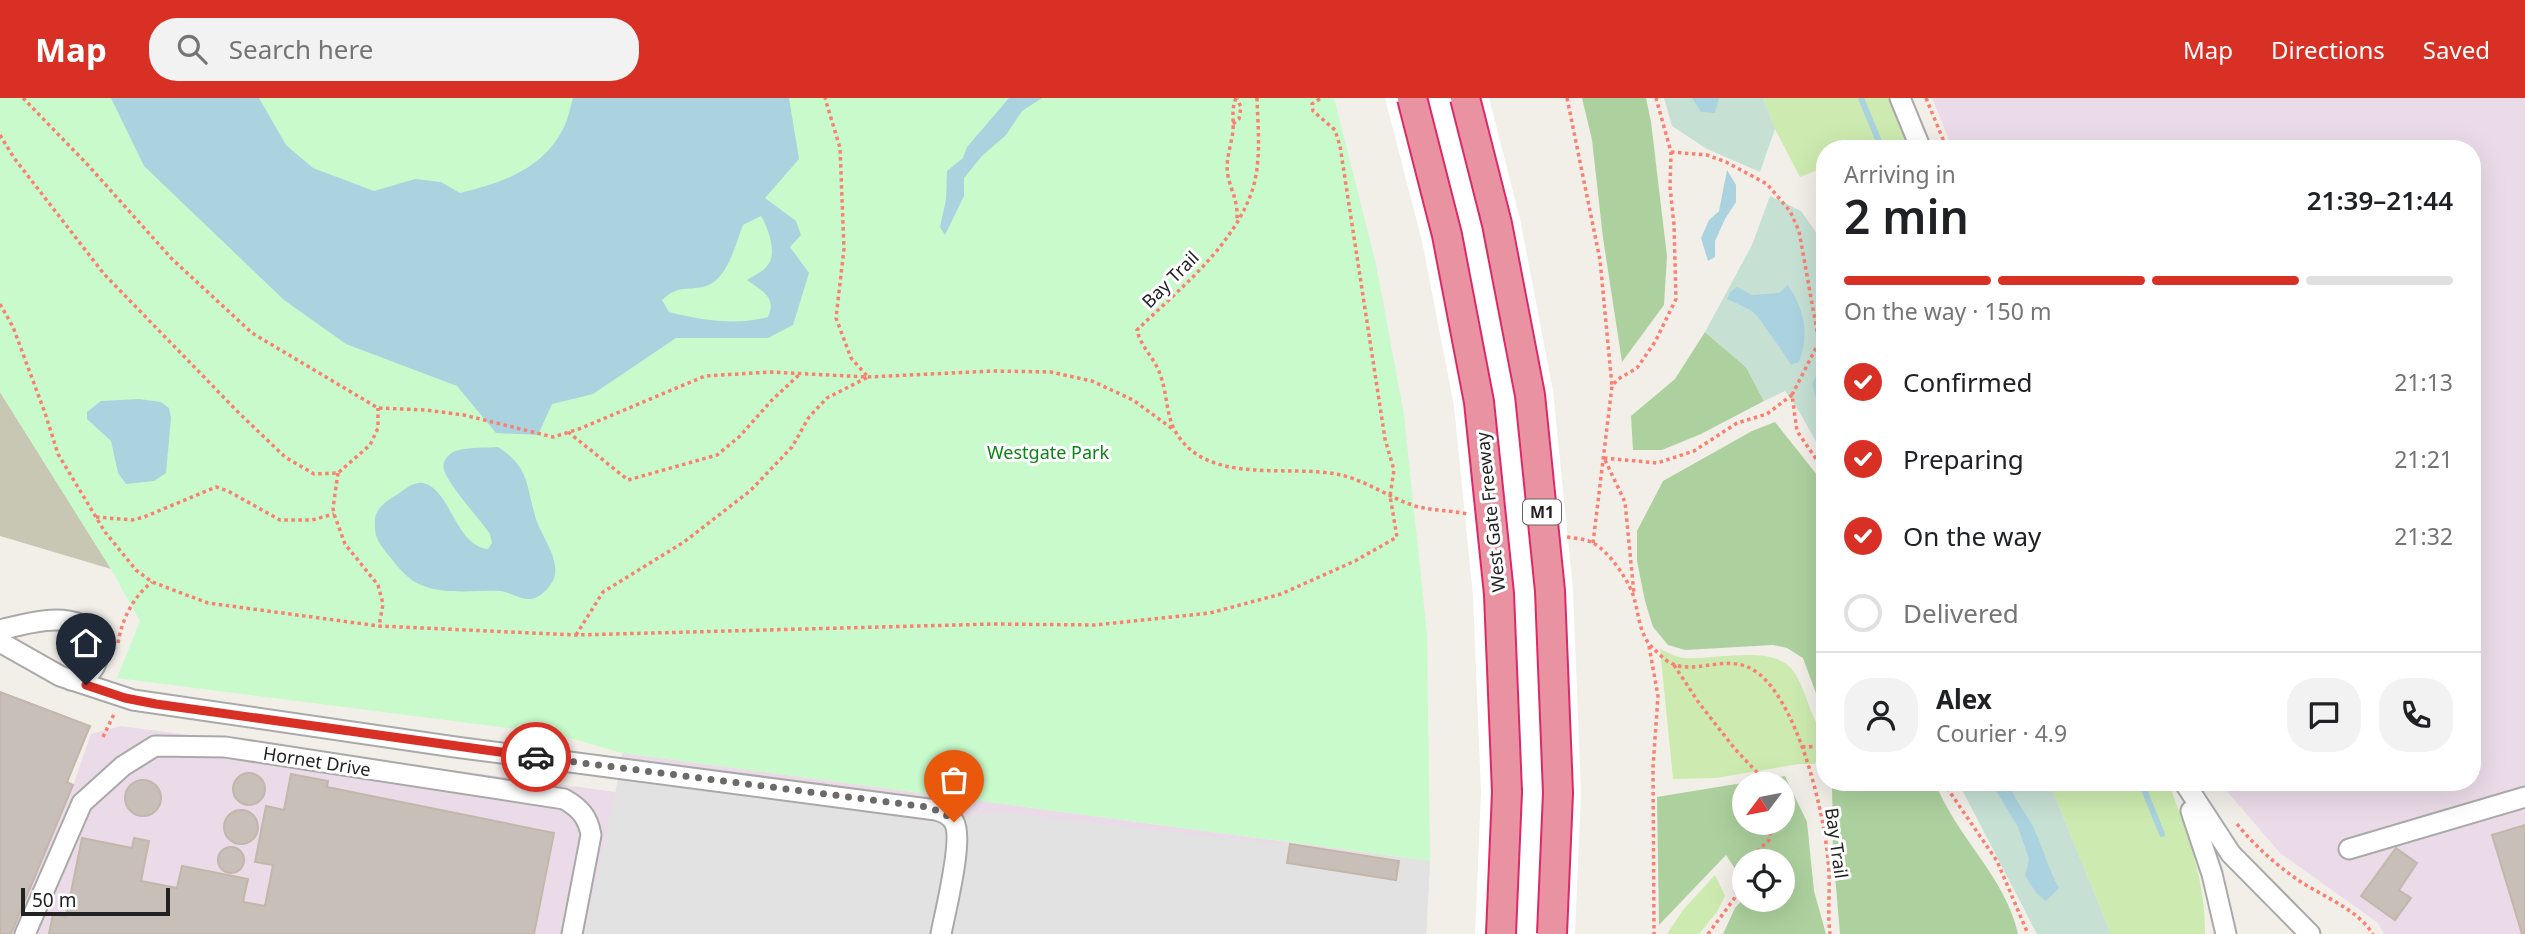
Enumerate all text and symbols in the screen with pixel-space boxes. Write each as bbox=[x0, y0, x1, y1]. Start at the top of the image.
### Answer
search box bbox=[149, 18, 639, 81]
text: Map bbox=[35, 27, 107, 72]
icon: search bbox=[173, 30, 211, 68]
text: Search here bbox=[229, 31, 373, 67]
text: Map bbox=[2183, 33, 2233, 66]
text: Directions bbox=[2271, 33, 2385, 66]
text: Saved bbox=[2423, 33, 2490, 66]
text: Arriving in bbox=[1844, 158, 1956, 190]
text: 21:39–21:44 bbox=[2307, 182, 2453, 218]
text: 2 min bbox=[1844, 185, 1969, 247]
street label: Bay Trail bbox=[1136, 245, 1204, 313]
text: On the way · 150 m bbox=[1844, 295, 2051, 327]
icon: check bbox=[1844, 363, 1882, 401]
text: Confirmed bbox=[1903, 364, 2033, 400]
text: 21:13 bbox=[2394, 366, 2453, 398]
street label: West Gate Freeway bbox=[1470, 430, 1510, 593]
park label: Westgate Park bbox=[987, 440, 1109, 464]
icon: check bbox=[1844, 440, 1882, 478]
text: Preparing bbox=[1903, 441, 2024, 477]
text: 21:21 bbox=[2394, 443, 2453, 475]
road number: M1 bbox=[1523, 500, 1561, 524]
icon: check bbox=[1844, 517, 1882, 555]
text: On the way bbox=[1903, 518, 2041, 554]
text: 21:32 bbox=[2394, 520, 2453, 552]
text: Delivered bbox=[1903, 595, 2019, 631]
pin bbox=[56, 613, 116, 685]
icon: home bbox=[67, 624, 105, 662]
button: person bbox=[1844, 678, 1918, 752]
button: chat bbox=[2287, 678, 2361, 752]
button: phone bbox=[2379, 678, 2453, 752]
text: Alex bbox=[1936, 681, 1992, 717]
text: Courier · 4.9 bbox=[1936, 717, 2067, 749]
courier bbox=[501, 722, 571, 792]
icon: car bbox=[517, 738, 555, 776]
street label: Hornet Drive bbox=[261, 741, 373, 781]
pin bbox=[924, 750, 984, 822]
icon: bag bbox=[935, 761, 973, 799]
north arrow bbox=[1732, 772, 1796, 835]
map controls bbox=[1732, 772, 1795, 912]
street label: Bay Trail bbox=[1820, 806, 1854, 880]
button: locate bbox=[1732, 849, 1795, 912]
scale bar bbox=[21, 885, 170, 917]
text: 50 m bbox=[32, 887, 76, 913]

